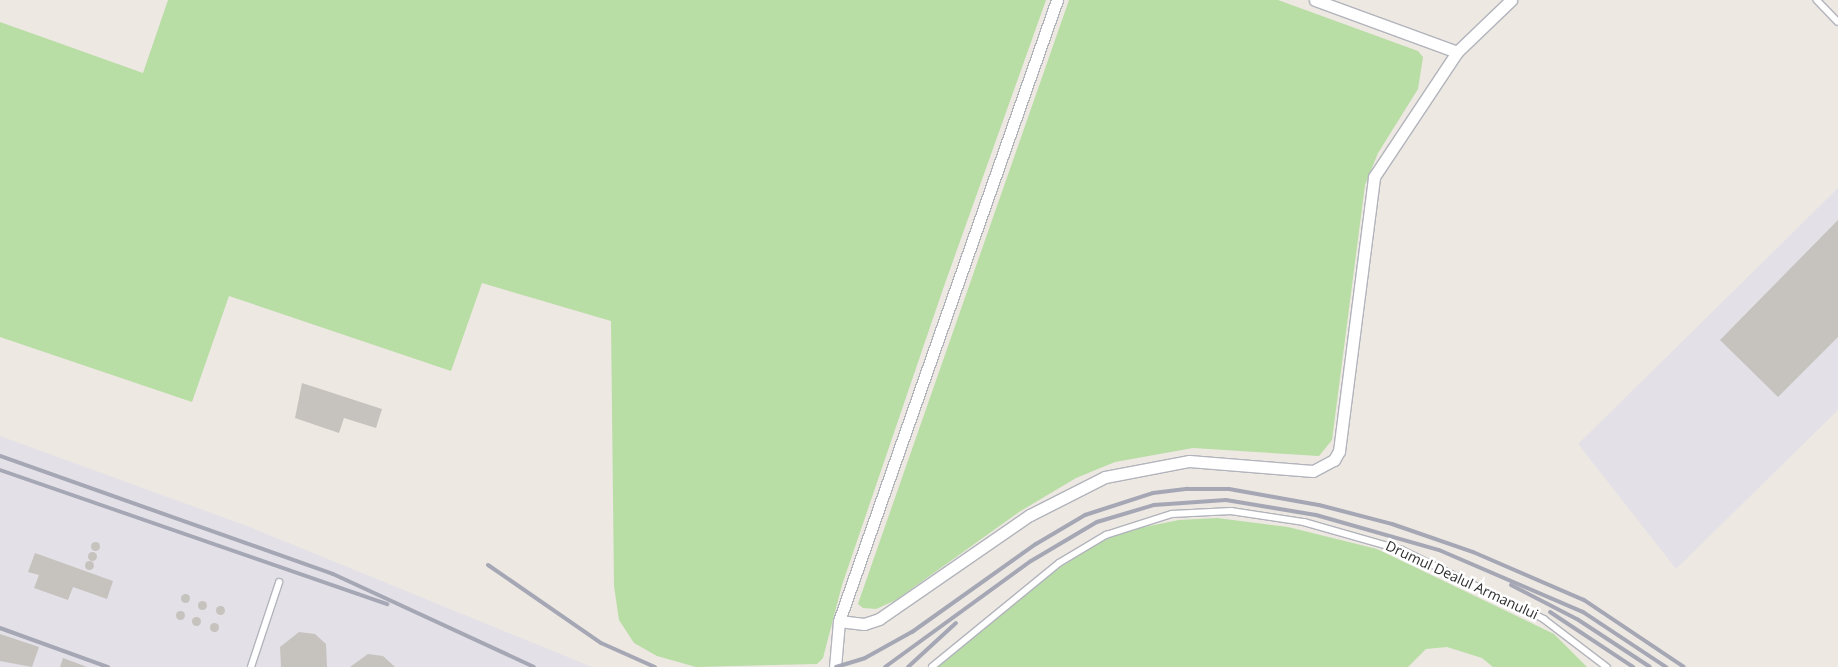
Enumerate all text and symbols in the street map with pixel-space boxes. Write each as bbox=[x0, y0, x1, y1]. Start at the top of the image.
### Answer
street label: Drumul Dealul Armanului bbox=[1383, 537, 1541, 623]

